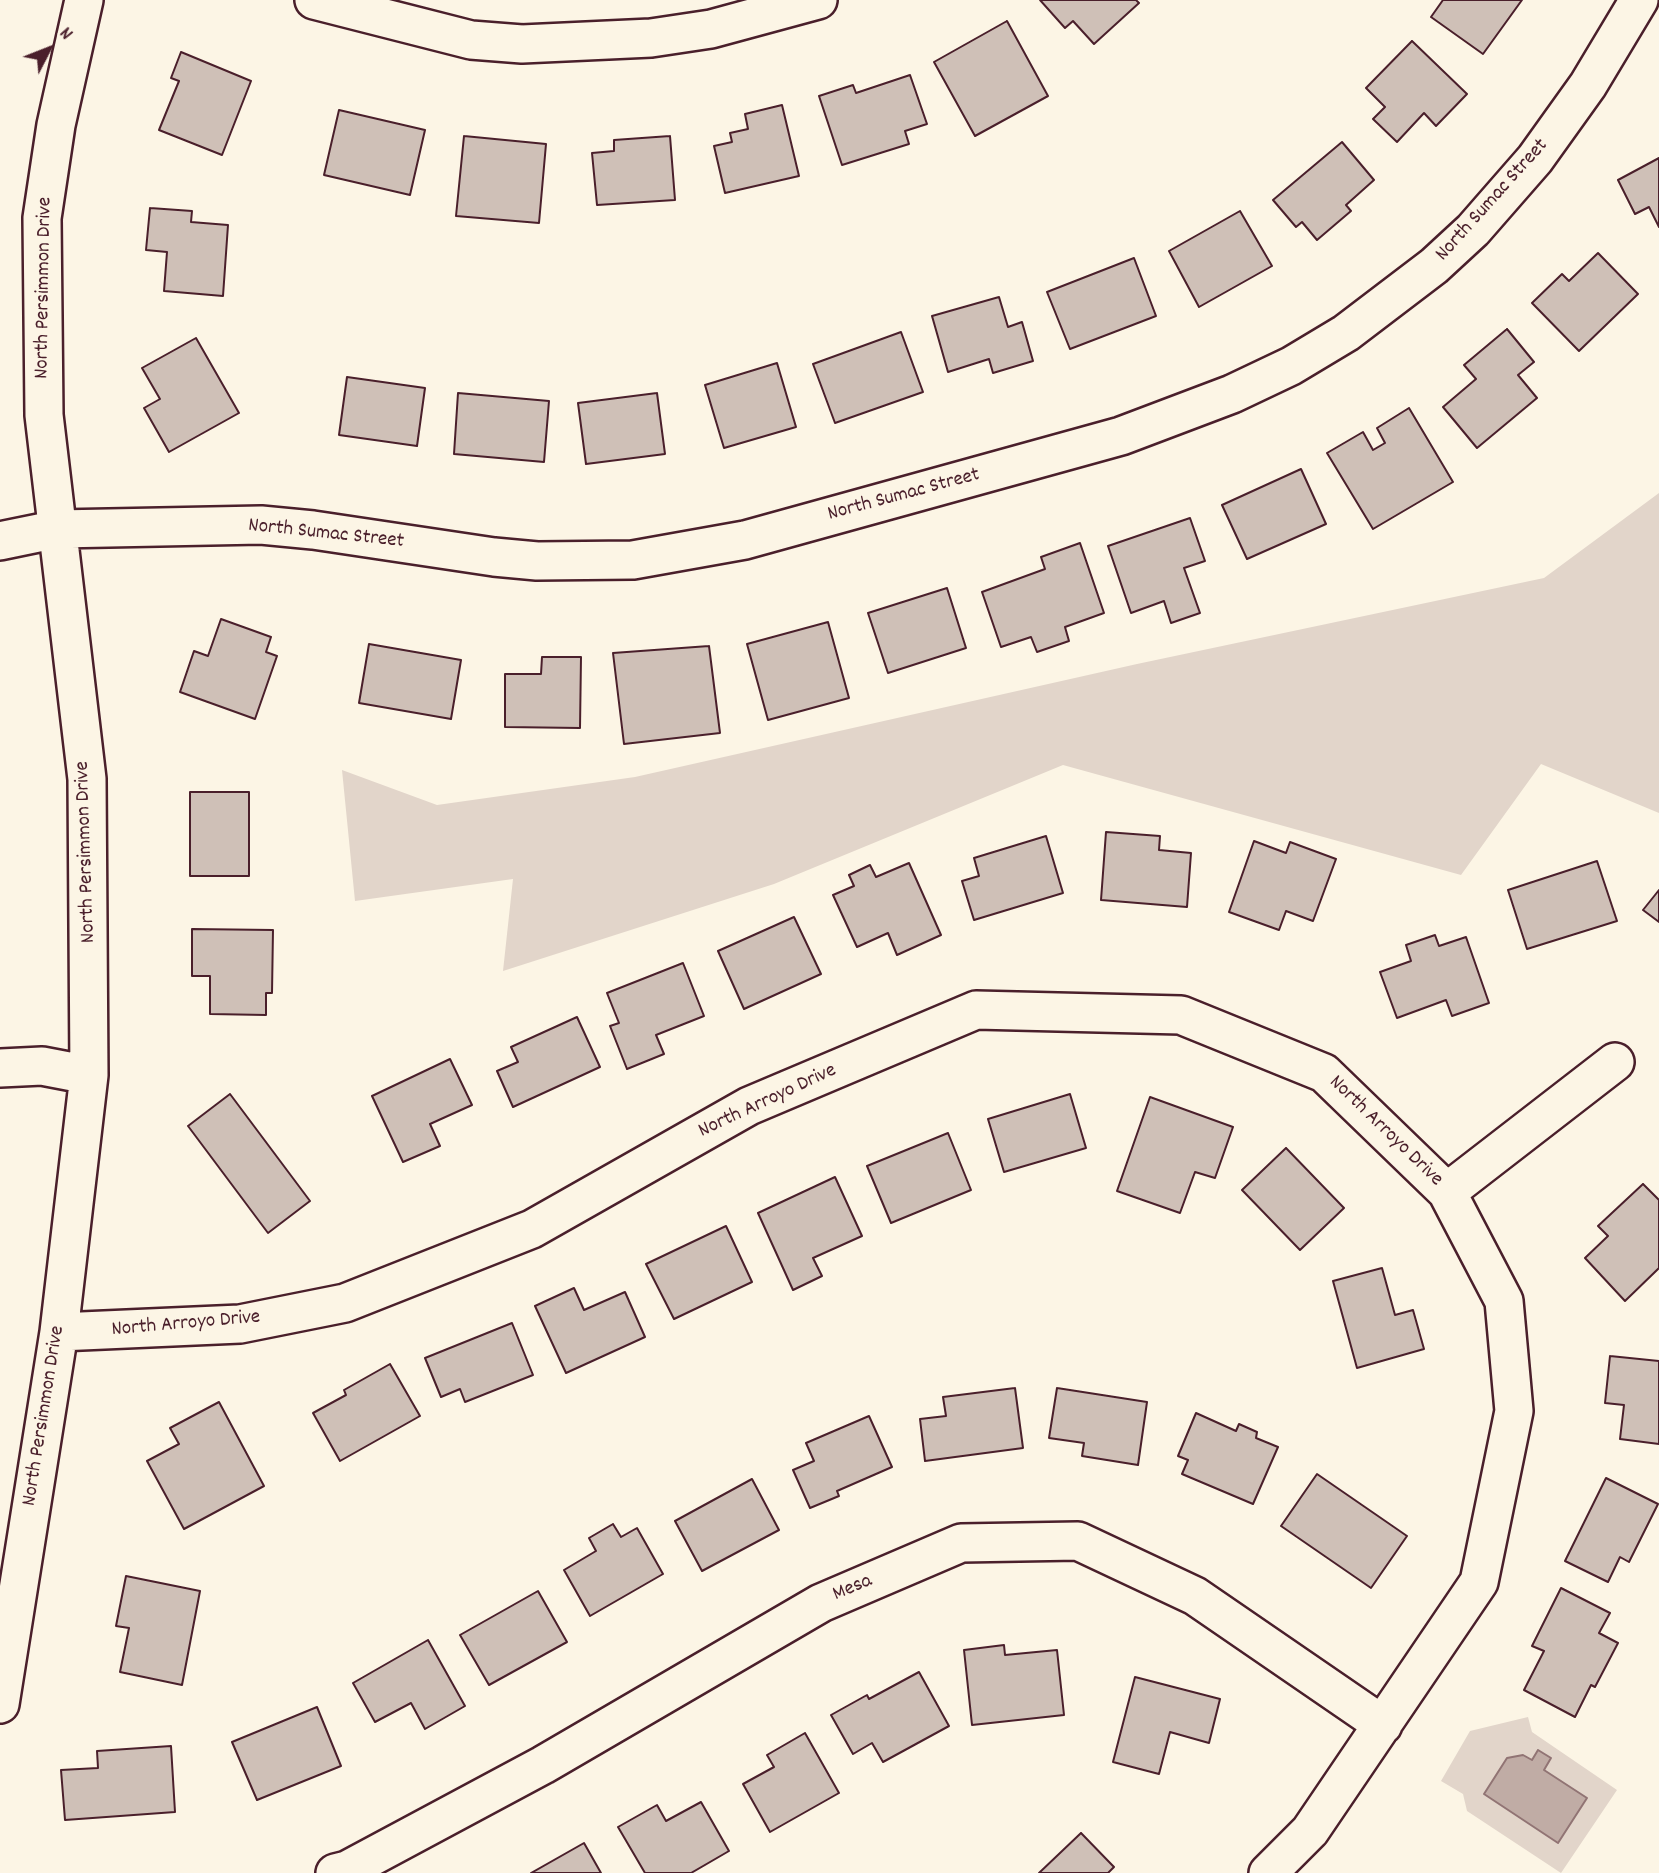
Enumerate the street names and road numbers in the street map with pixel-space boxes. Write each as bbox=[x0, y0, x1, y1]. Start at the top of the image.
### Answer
street label: North Sumac Street bbox=[1431, 134, 1555, 268]
street label: North Persimmon Drive bbox=[31, 197, 59, 379]
street label: North Sumac Street bbox=[825, 464, 983, 528]
street label: North Sumac Street bbox=[247, 514, 405, 556]
street label: North Persimmon Drive bbox=[71, 761, 103, 943]
street label: North Arroyo Drive bbox=[695, 1059, 841, 1145]
street label: North Arroyo Drive bbox=[1323, 1071, 1447, 1193]
street label: North Arroyo Drive bbox=[111, 1306, 261, 1344]
street label: North Persimmon Drive bbox=[18, 1324, 72, 1508]
street label: Mesa bbox=[830, 1570, 876, 1608]

